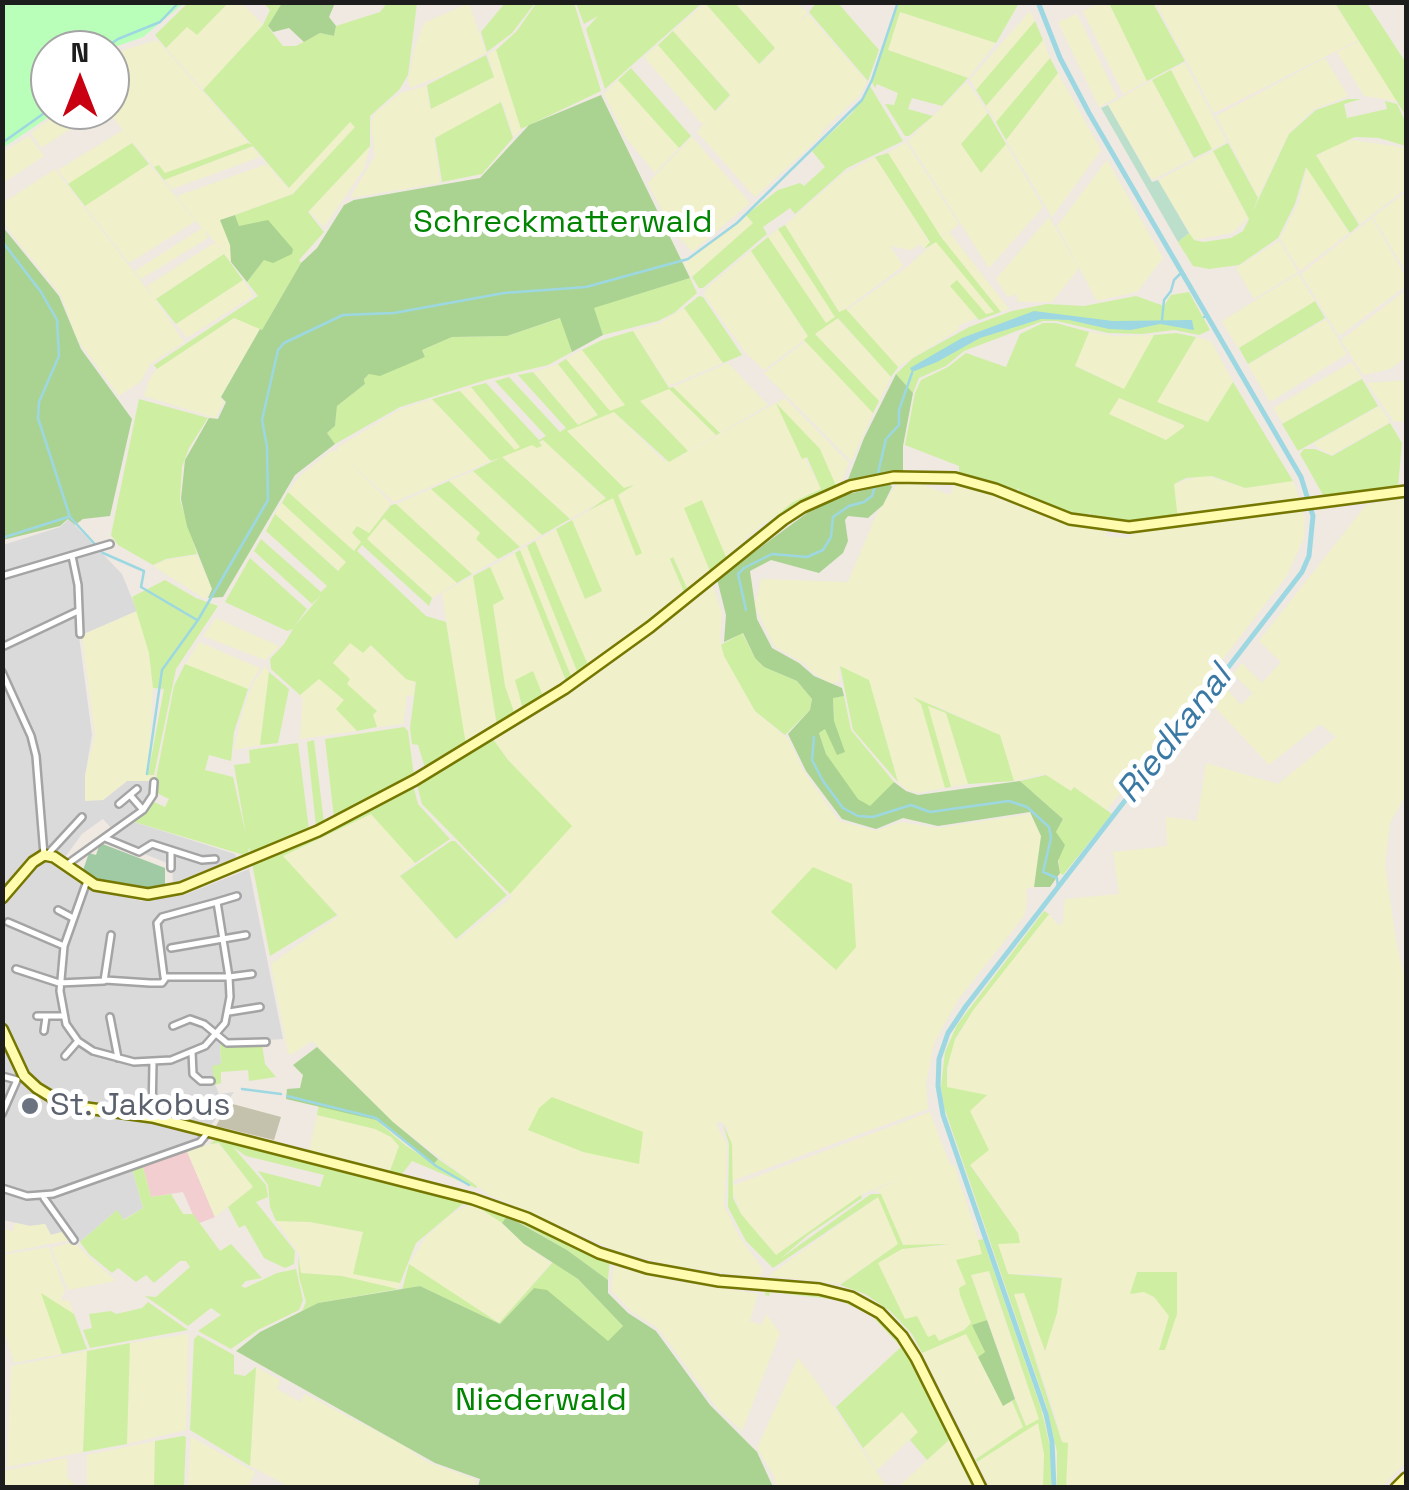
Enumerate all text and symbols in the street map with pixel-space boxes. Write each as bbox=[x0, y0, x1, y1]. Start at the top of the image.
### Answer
north arrow bbox=[30, 30, 130, 130]
text: N bbox=[71, 34, 89, 70]
park label: Schreckmatterwald bbox=[413, 204, 713, 242]
water label: Riedkanal bbox=[1108, 658, 1242, 812]
place label: St. Jakobus bbox=[50, 1087, 230, 1125]
marker: St. Jakobus bbox=[19, 1095, 41, 1117]
park label: Niederwald bbox=[455, 1382, 627, 1420]

